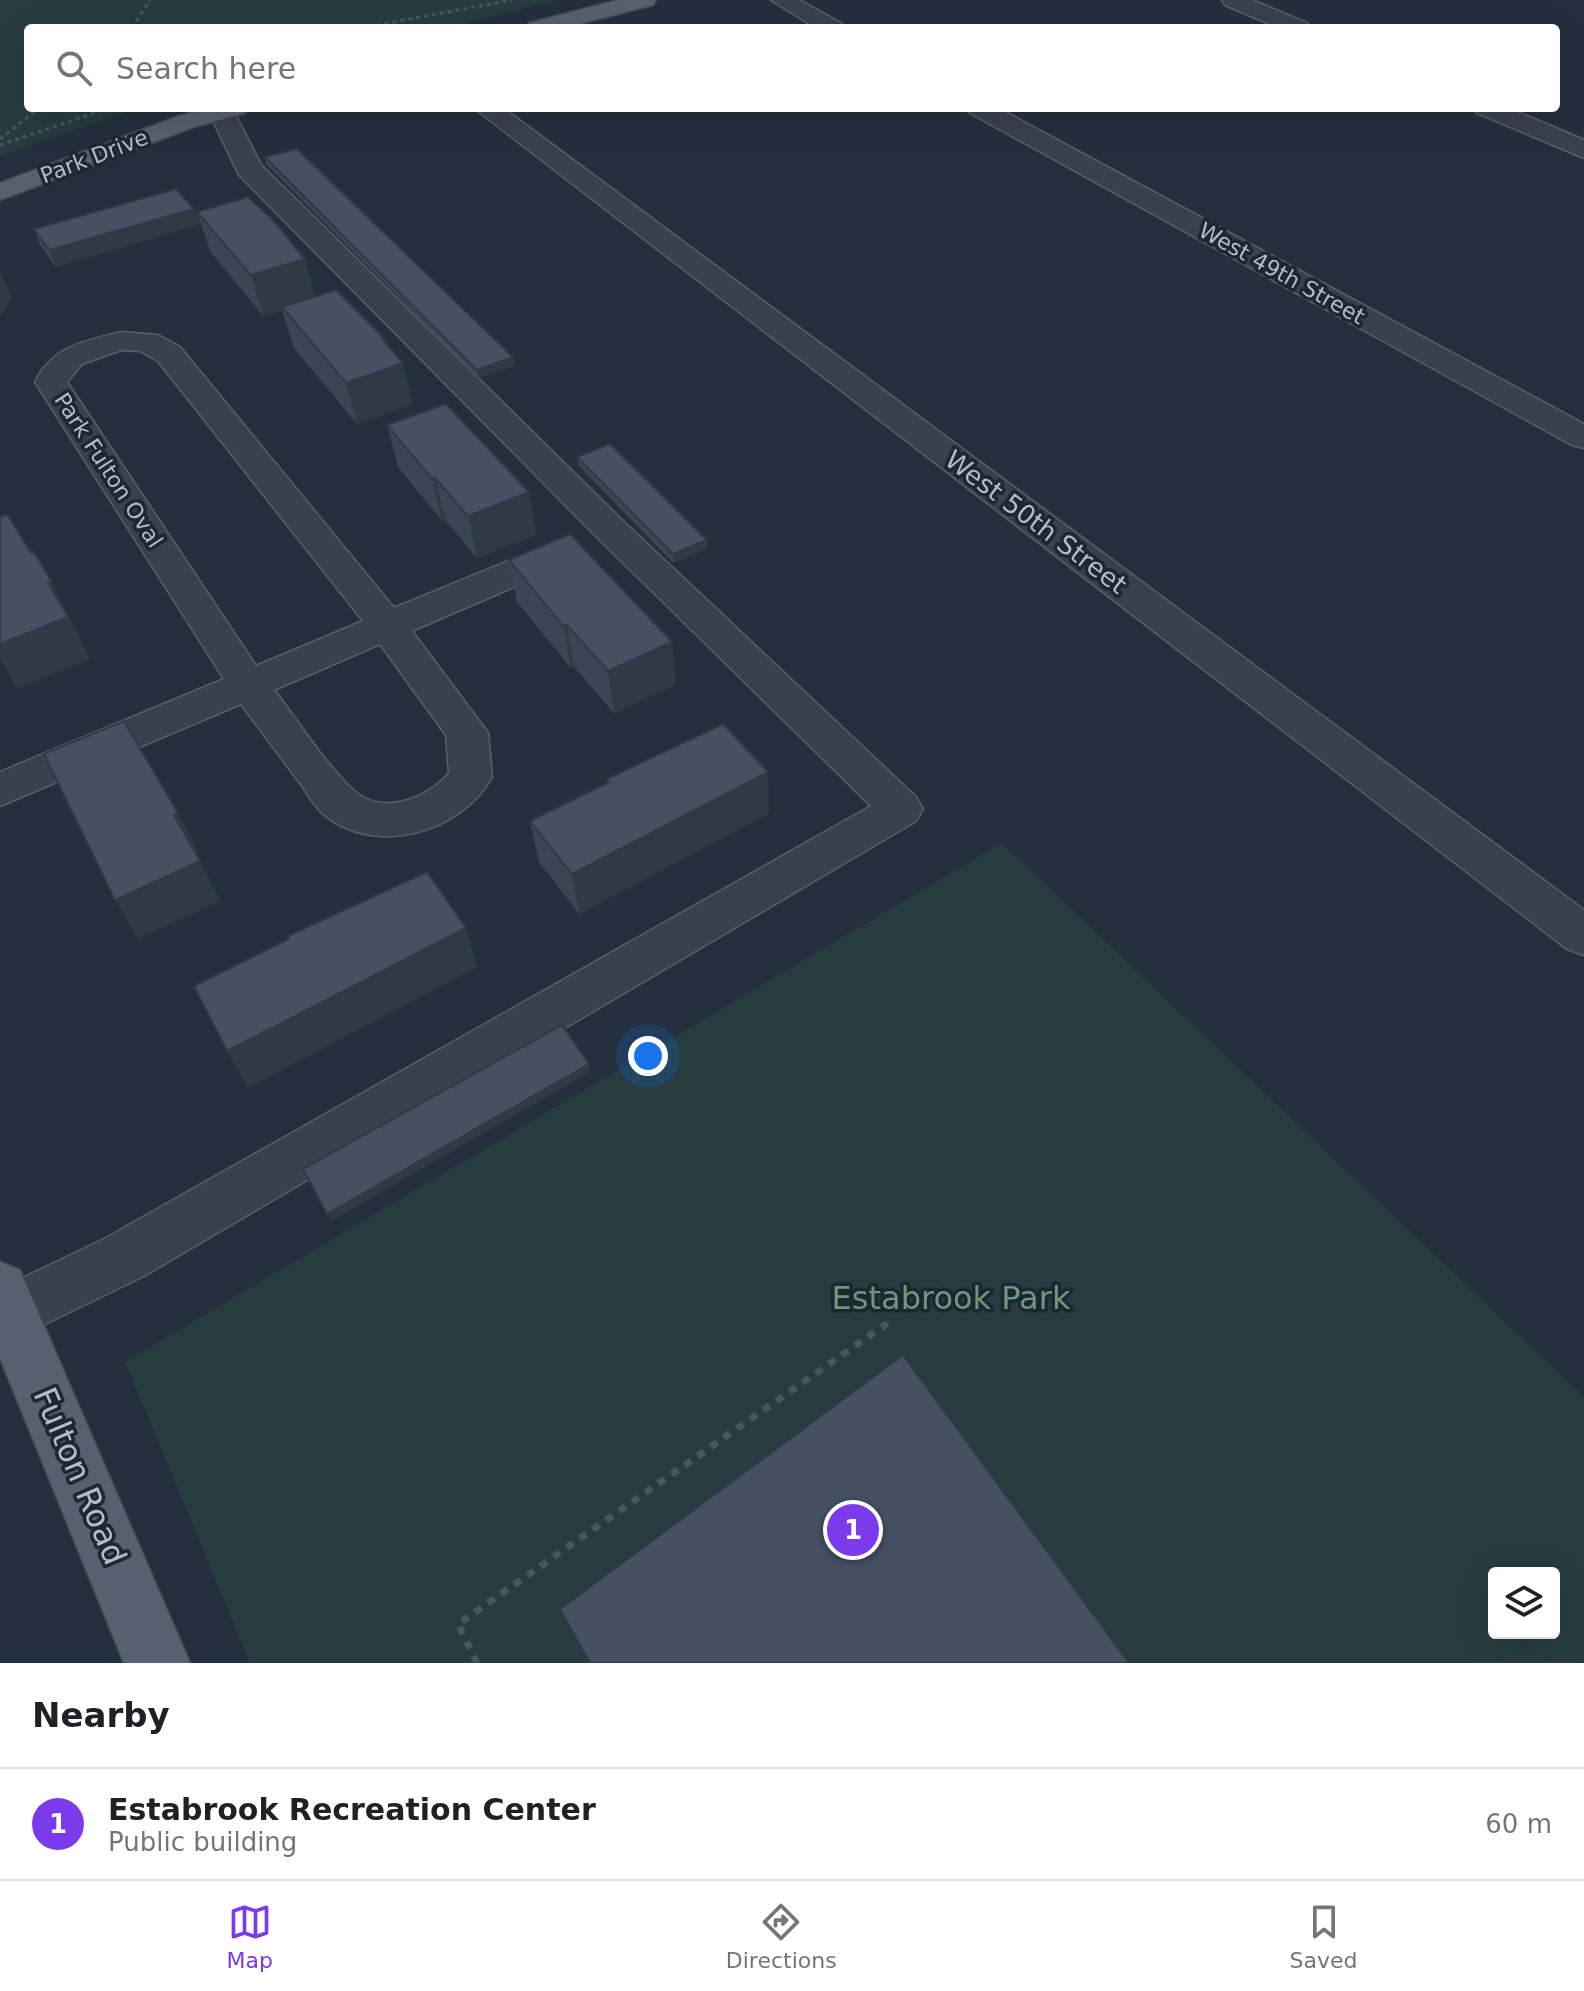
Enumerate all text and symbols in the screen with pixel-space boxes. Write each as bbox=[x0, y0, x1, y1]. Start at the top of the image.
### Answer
search box bbox=[24, 24, 1560, 112]
icon: search bbox=[52, 46, 96, 90]
text: Search here bbox=[116, 51, 296, 86]
street label: Park Drive bbox=[37, 125, 152, 188]
street label: West 49th Street bbox=[1195, 218, 1369, 330]
street label: Park Fulton Oval bbox=[49, 388, 168, 552]
street label: West 50th Street bbox=[939, 444, 1133, 600]
your location bbox=[628, 1036, 668, 1076]
park label: Estabrook Park bbox=[832, 1279, 1071, 1317]
street label: Fulton Road bbox=[26, 1382, 134, 1570]
pin: 1 bbox=[827, 1500, 879, 1560]
map controls bbox=[1488, 1567, 1560, 1639]
button: layers bbox=[1488, 1567, 1560, 1639]
text: Nearby bbox=[32, 1695, 170, 1735]
text: Estabrook Recreation Center bbox=[108, 1792, 596, 1827]
text: 1 bbox=[49, 1809, 67, 1839]
text: 60 m bbox=[1485, 1809, 1552, 1839]
text: Public building bbox=[108, 1827, 297, 1857]
tab: Map bbox=[226, 1900, 273, 1973]
tab: Directions bbox=[726, 1900, 837, 1973]
tab: Saved bbox=[1290, 1900, 1358, 1973]

